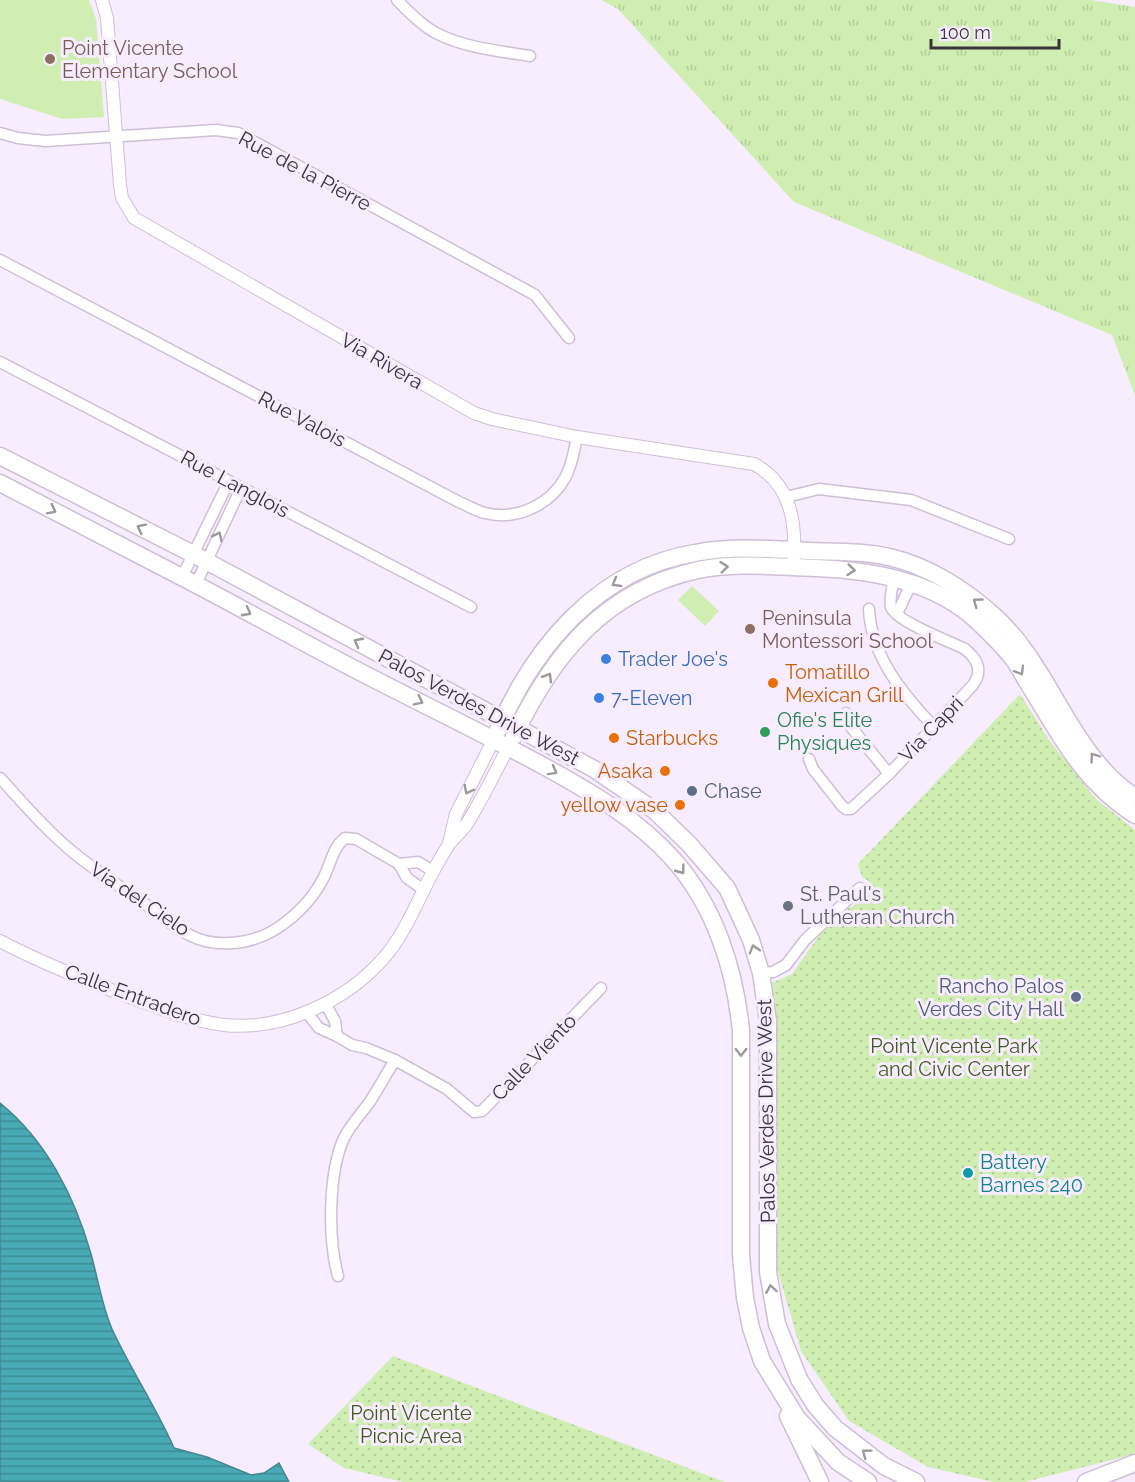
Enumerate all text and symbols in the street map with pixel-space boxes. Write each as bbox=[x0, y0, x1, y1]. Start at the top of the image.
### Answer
scale bar bbox=[931, 12, 1058, 50]
text: 100 m bbox=[940, 22, 991, 43]
place label: Point Vicente Elementary School bbox=[62, 36, 238, 83]
marker: Point Vicente Elementary School bbox=[43, 52, 57, 66]
street label: Rue de la Pierre bbox=[235, 126, 375, 216]
street label: Via Rivera bbox=[337, 328, 427, 394]
street label: Rue Valois bbox=[254, 386, 350, 452]
street label: Rue Langlois bbox=[177, 445, 293, 523]
one-way arrow bbox=[46, 503, 56, 514]
one-way arrow bbox=[136, 523, 147, 535]
one-way arrow bbox=[210, 531, 222, 542]
one-way arrow bbox=[719, 561, 728, 574]
one-way arrow bbox=[846, 563, 856, 576]
one-way arrow bbox=[612, 575, 622, 587]
one-way arrow bbox=[972, 598, 983, 609]
one-way arrow bbox=[241, 605, 252, 616]
place label: Peninsula Montessori School bbox=[762, 606, 933, 653]
marker: Peninsula Montessori School bbox=[743, 622, 757, 636]
one-way arrow bbox=[354, 638, 365, 649]
street label: Palos Verdes Drive West bbox=[374, 644, 584, 770]
place label: Trader Joe's bbox=[618, 647, 728, 671]
marker: Trader Joe's bbox=[599, 652, 613, 666]
place label: Tomatillo Mexican Grill bbox=[785, 660, 904, 707]
one-way arrow bbox=[1013, 665, 1025, 675]
one-way arrow bbox=[540, 673, 552, 683]
marker: Tomatillo Mexican Grill bbox=[766, 676, 780, 690]
place label: 7-Eleven bbox=[611, 686, 692, 710]
marker: 7-Eleven bbox=[592, 691, 606, 705]
street label: Via Capri bbox=[894, 691, 968, 767]
one-way arrow bbox=[412, 694, 423, 706]
place label: Ofie's Elite Physiques bbox=[777, 708, 873, 755]
marker: Ofie's Elite Physiques bbox=[758, 725, 772, 739]
place label: Starbucks bbox=[626, 726, 718, 750]
marker: Starbucks bbox=[607, 731, 621, 745]
one-way arrow bbox=[1090, 752, 1101, 763]
place label: Asaka bbox=[598, 759, 653, 783]
one-way arrow bbox=[547, 764, 557, 775]
marker: Asaka bbox=[658, 764, 672, 778]
place label: Chase bbox=[704, 779, 762, 803]
one-way arrow bbox=[464, 784, 476, 795]
marker: Chase bbox=[685, 784, 699, 798]
place label: yellow vase bbox=[560, 793, 668, 817]
marker: yellow vase bbox=[673, 798, 687, 812]
street label: Via del Cielo bbox=[86, 857, 195, 941]
one-way arrow bbox=[674, 864, 685, 875]
place label: St. Paul's Lutheran Church bbox=[800, 882, 955, 929]
marker: St. Paul's Lutheran Church bbox=[781, 899, 795, 913]
one-way arrow bbox=[749, 944, 761, 955]
street label: Calle Entradero bbox=[62, 959, 205, 1031]
place label: Rancho Palos Verdes City Hall bbox=[918, 974, 1065, 1021]
marker: Rancho Palos Verdes City Hall bbox=[1069, 990, 1083, 1004]
street label: Palos Verdes Drive West bbox=[752, 998, 780, 1223]
street label: Calle Viento bbox=[487, 1009, 581, 1105]
park label: Point Vicente Park and Civic Center bbox=[870, 1034, 1038, 1081]
one-way arrow bbox=[735, 1048, 747, 1057]
place label: Battery Barnes 240 bbox=[980, 1150, 1083, 1197]
marker: Battery Barnes 240 bbox=[961, 1166, 975, 1180]
one-way arrow bbox=[765, 1285, 778, 1295]
park label: Point Vicente Picnic Area bbox=[350, 1401, 472, 1448]
one-way arrow bbox=[861, 1449, 872, 1460]

